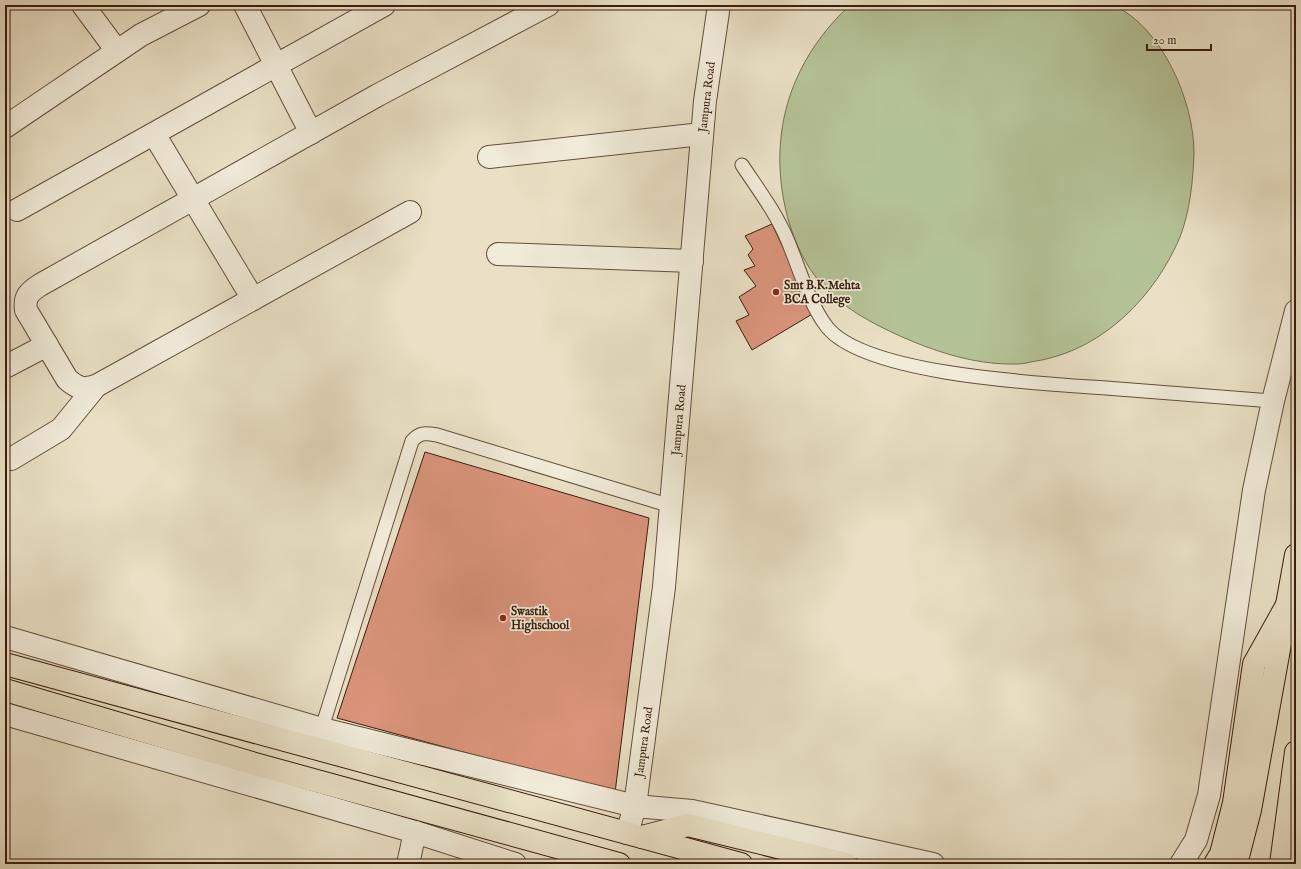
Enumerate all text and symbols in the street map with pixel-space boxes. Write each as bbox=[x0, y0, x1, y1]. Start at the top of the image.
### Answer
scale bar bbox=[1147, 26, 1211, 52]
text: 20 m bbox=[1153, 33, 1176, 48]
street label: Jampura Road bbox=[695, 60, 720, 135]
place label: Smt B.K.Mehta BCA College bbox=[784, 278, 861, 308]
marker: Smt B.K.Mehta BCA College bbox=[771, 287, 781, 297]
street label: Jampura Road bbox=[668, 383, 691, 458]
place label: Swastik Highschool bbox=[511, 604, 570, 634]
marker: Swastik Highschool bbox=[498, 613, 508, 623]
street label: Jampura Road bbox=[631, 705, 657, 780]

